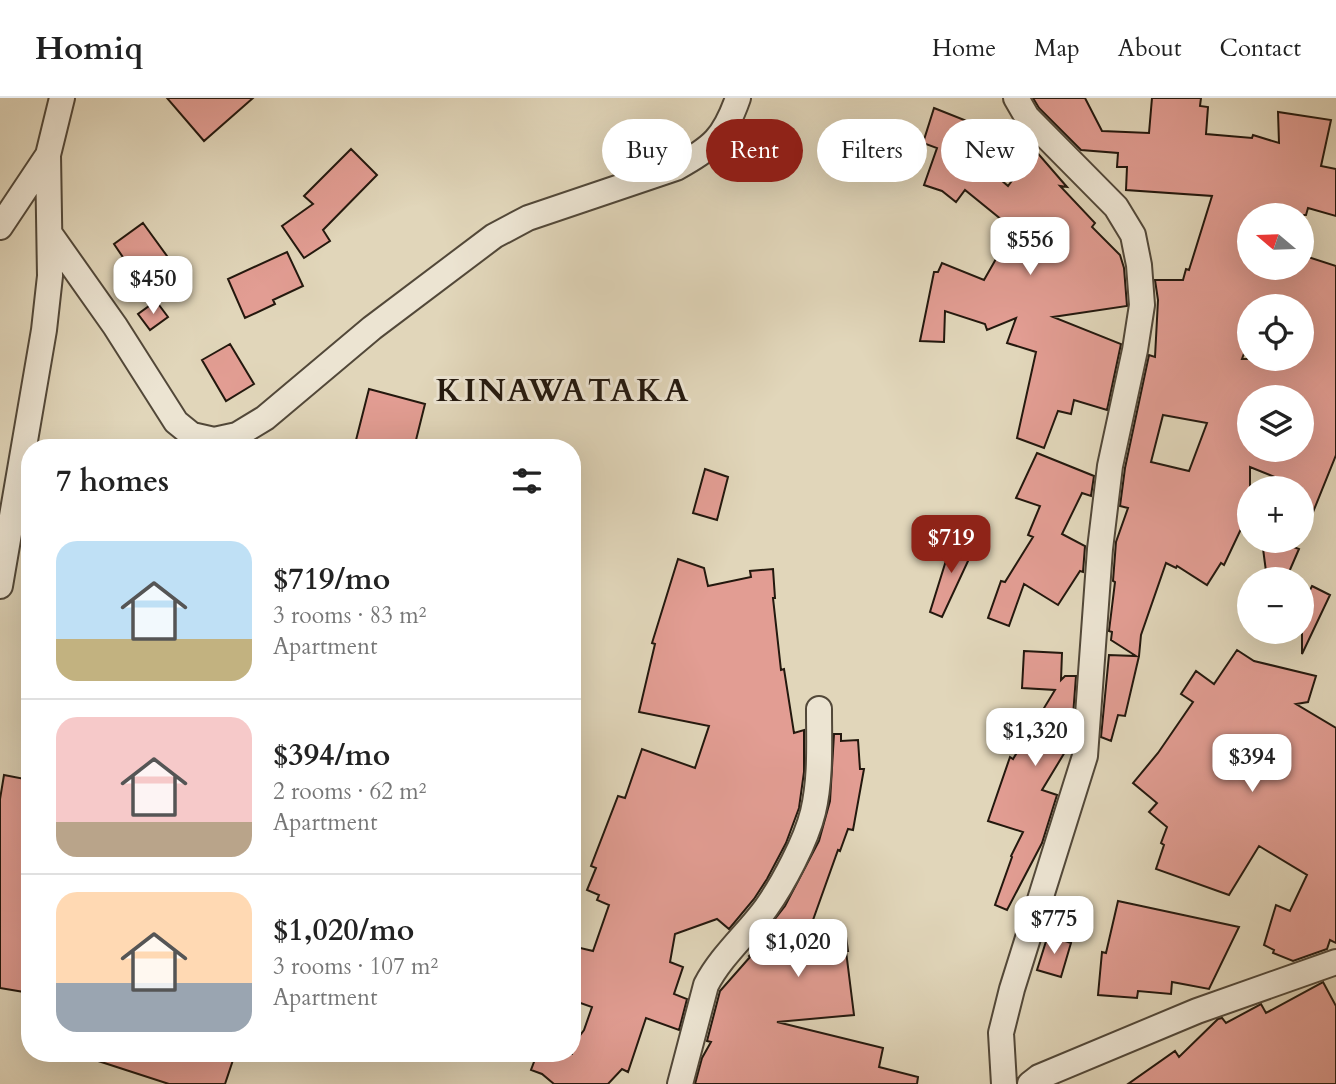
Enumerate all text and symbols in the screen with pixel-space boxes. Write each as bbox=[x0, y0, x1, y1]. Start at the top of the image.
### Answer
text: Homiq bbox=[35, 26, 143, 71]
text: Home bbox=[932, 32, 996, 65]
text: Map bbox=[1034, 32, 1080, 65]
text: About bbox=[1118, 32, 1182, 65]
text: Contact bbox=[1220, 32, 1301, 65]
chip: Buy bbox=[602, 119, 692, 182]
chip: Rent bbox=[706, 119, 803, 182]
chip: Filters bbox=[817, 119, 927, 182]
chip: New bbox=[941, 119, 1039, 182]
north arrow bbox=[1237, 203, 1314, 280]
map controls bbox=[1237, 203, 1314, 644]
pin: $556 bbox=[989, 218, 1071, 277]
text: $556 bbox=[1006, 224, 1054, 255]
pin: $450 bbox=[112, 256, 194, 316]
text: $450 bbox=[129, 263, 177, 294]
button: locate bbox=[1237, 294, 1314, 371]
district label: KINAWATAKA bbox=[436, 369, 690, 413]
button: layers bbox=[1237, 385, 1314, 462]
text: 7 homes bbox=[56, 461, 169, 502]
icon: filters bbox=[508, 462, 546, 500]
button: + bbox=[1237, 476, 1314, 553]
pin: $719 bbox=[910, 516, 992, 575]
text: $719 bbox=[927, 522, 975, 553]
text: $719/mo bbox=[273, 559, 390, 600]
button: − bbox=[1237, 567, 1314, 644]
icon: home bbox=[112, 569, 196, 653]
text: 3 rooms · 83 m² bbox=[273, 600, 426, 631]
text: Apartment bbox=[273, 631, 377, 662]
pin: $1,320 bbox=[978, 708, 1092, 768]
text: $1,320 bbox=[1002, 715, 1068, 746]
pin: $394 bbox=[1211, 734, 1293, 794]
text: $394/mo bbox=[273, 735, 390, 776]
text: $394 bbox=[1228, 741, 1276, 772]
icon: home bbox=[112, 745, 196, 829]
text: 2 rooms · 62 m² bbox=[273, 776, 426, 807]
text: Apartment bbox=[273, 807, 377, 838]
pin: $775 bbox=[1013, 896, 1095, 956]
text: $775 bbox=[1030, 903, 1078, 934]
text: $1,020/mo bbox=[273, 910, 414, 951]
icon: home bbox=[112, 920, 196, 1004]
pin: $1,020 bbox=[741, 920, 855, 979]
text: $1,020 bbox=[765, 926, 831, 957]
text: 3 rooms · 107 m² bbox=[273, 951, 438, 982]
text: Apartment bbox=[273, 982, 377, 1013]

